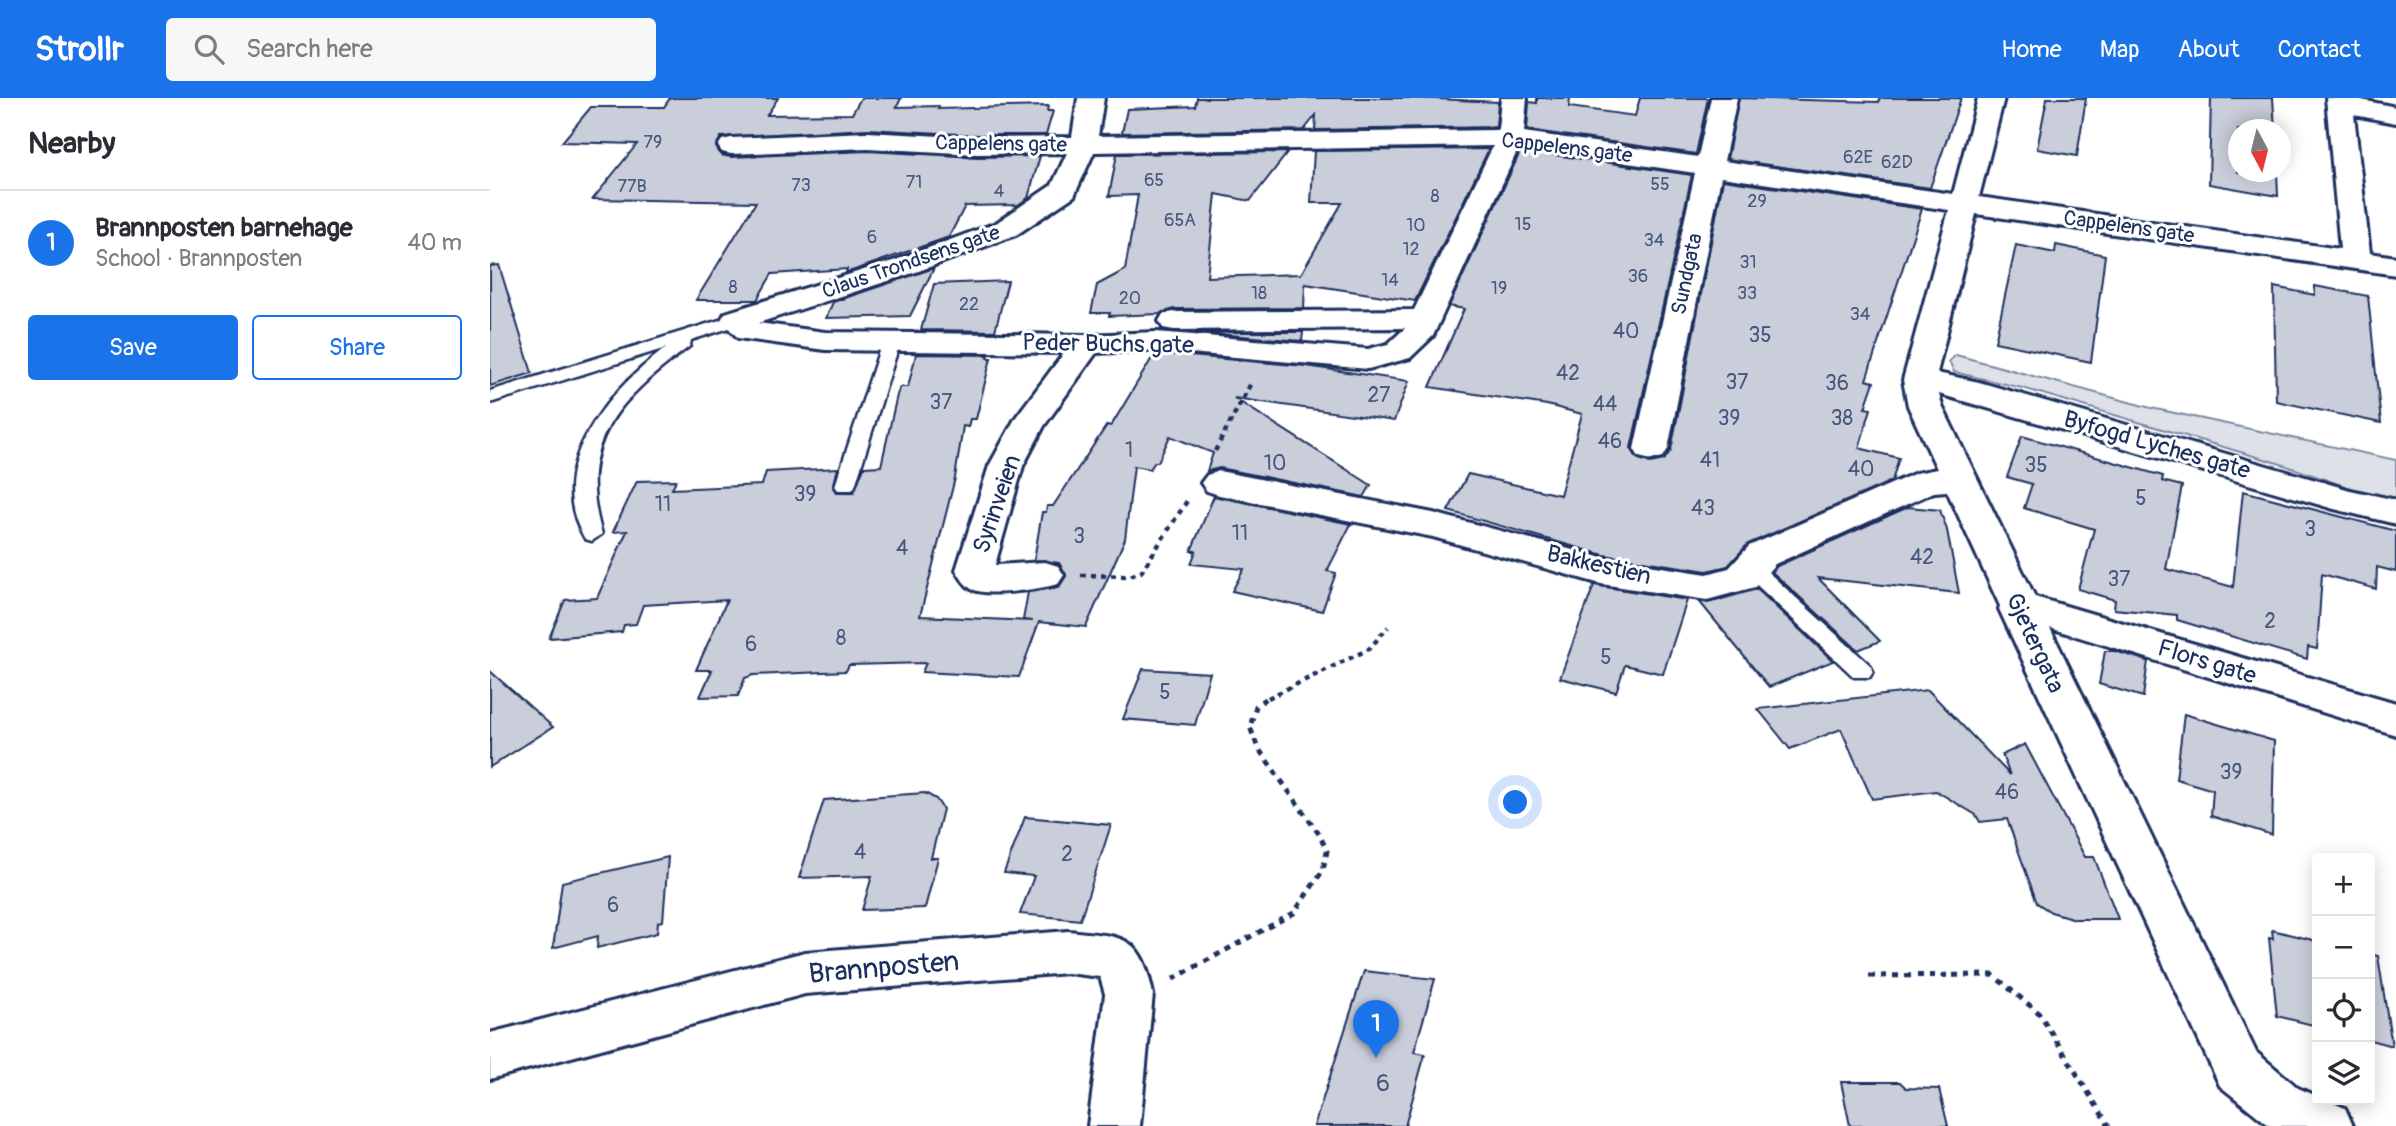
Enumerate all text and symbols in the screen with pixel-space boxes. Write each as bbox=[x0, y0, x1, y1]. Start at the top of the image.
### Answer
search box bbox=[166, 18, 656, 81]
text: Strollr bbox=[35, 29, 124, 70]
icon: search bbox=[190, 30, 228, 68]
text: Search here bbox=[246, 33, 373, 65]
text: Home bbox=[2001, 35, 2062, 64]
text: Map bbox=[2100, 35, 2140, 64]
text: About bbox=[2178, 35, 2240, 64]
text: Contact bbox=[2278, 35, 2361, 64]
north arrow bbox=[2228, 119, 2291, 182]
text: Nearby bbox=[28, 125, 115, 162]
street label: Cappelens gate bbox=[1500, 127, 1635, 170]
street label: Cappelens gate bbox=[935, 129, 1068, 159]
house number: 79 bbox=[644, 131, 662, 154]
house number: 62E bbox=[1843, 146, 1873, 169]
house number: 62D bbox=[1881, 151, 1913, 174]
house number: 65 bbox=[1144, 169, 1164, 192]
house number: 71 bbox=[906, 171, 922, 194]
house number: 55 bbox=[1650, 173, 1670, 196]
house number: 73 bbox=[791, 174, 811, 197]
house number: 77B bbox=[617, 175, 647, 198]
house number: 4 bbox=[994, 180, 1005, 203]
house number: 8 bbox=[1430, 185, 1440, 208]
house number: 29 bbox=[1747, 190, 1767, 213]
street label: Cappelens gate bbox=[2062, 204, 2197, 250]
house number: 65A bbox=[1164, 209, 1196, 232]
text: Brannposten barnehage bbox=[95, 212, 353, 244]
house number: 15 bbox=[1515, 213, 1531, 236]
house number: 10 bbox=[1406, 214, 1426, 237]
street label: Claus Trondsens gate bbox=[818, 219, 1004, 305]
house number: 6 bbox=[867, 226, 877, 249]
text: 1 bbox=[47, 228, 56, 257]
text: 40 m bbox=[408, 228, 462, 257]
house number: 34 bbox=[1644, 229, 1665, 252]
street label: Sundgata bbox=[1665, 231, 1709, 317]
house number: 12 bbox=[1402, 238, 1420, 261]
text: School · Brannposten bbox=[95, 244, 302, 273]
house number: 31 bbox=[1739, 251, 1757, 274]
house number: 36 bbox=[1628, 265, 1648, 288]
house number: 14 bbox=[1381, 269, 1399, 292]
house number: 8 bbox=[728, 276, 738, 299]
house number: 19 bbox=[1491, 277, 1507, 300]
house number: 18 bbox=[1251, 282, 1267, 305]
house number: 33 bbox=[1737, 282, 1757, 305]
house number: 20 bbox=[1119, 287, 1141, 310]
house number: 22 bbox=[959, 293, 979, 316]
house number: 34 bbox=[1850, 303, 1871, 326]
button: Save bbox=[28, 315, 238, 380]
button: Share bbox=[252, 315, 462, 380]
house number: 40 bbox=[1613, 318, 1639, 345]
house number: 35 bbox=[1748, 322, 1772, 349]
street label: Peder Buchs gate bbox=[1022, 328, 1194, 360]
house number: 42 bbox=[1556, 360, 1580, 387]
house number: 37 bbox=[1726, 369, 1748, 396]
house number: 36 bbox=[1825, 370, 1849, 397]
house number: 27 bbox=[1368, 382, 1390, 409]
house number: 37 bbox=[930, 389, 952, 416]
house number: 44 bbox=[1593, 391, 1617, 418]
street label: Byfogd Lyches gate bbox=[2060, 404, 2254, 486]
house number: 39 bbox=[1718, 405, 1740, 432]
house number: 38 bbox=[1831, 405, 1853, 432]
house number: 46 bbox=[1598, 428, 1622, 455]
house number: 1 bbox=[1125, 437, 1133, 464]
house number: 41 bbox=[1700, 447, 1720, 474]
house number: 10 bbox=[1264, 450, 1286, 477]
street label: Syrinveien bbox=[967, 451, 1027, 557]
house number: 35 bbox=[2024, 452, 2048, 479]
house number: 40 bbox=[1848, 456, 1874, 483]
house number: 39 bbox=[794, 481, 816, 508]
house number: 5 bbox=[2135, 485, 2147, 512]
house number: 11 bbox=[655, 491, 671, 518]
house number: 43 bbox=[1691, 495, 1715, 522]
house number: 3 bbox=[2304, 516, 2316, 543]
house number: 11 bbox=[1232, 520, 1248, 547]
house number: 3 bbox=[1073, 523, 1085, 550]
house number: 4 bbox=[896, 535, 908, 562]
street label: Bakkestien bbox=[1544, 539, 1654, 591]
house number: 42 bbox=[1910, 544, 1934, 571]
house number: 37 bbox=[2108, 566, 2130, 593]
street label: Gjetergata bbox=[1999, 589, 2071, 697]
house number: 2 bbox=[2264, 608, 2276, 635]
house number: 8 bbox=[836, 625, 846, 652]
house number: 6 bbox=[745, 631, 757, 658]
street label: Flors gate bbox=[2154, 633, 2260, 691]
house number: 5 bbox=[1600, 644, 1612, 671]
house number: 5 bbox=[1159, 679, 1171, 706]
house number: 39 bbox=[2220, 759, 2242, 786]
house number: 46 bbox=[1995, 779, 2019, 806]
your location bbox=[1498, 785, 1532, 819]
house number: 4 bbox=[854, 839, 866, 866]
house number: 2 bbox=[1061, 841, 1073, 868]
map controls bbox=[2312, 853, 2375, 1105]
button: + bbox=[2312, 853, 2375, 916]
house number: 6 bbox=[607, 892, 619, 919]
button: − bbox=[2312, 916, 2375, 979]
street label: Brannposten bbox=[807, 944, 961, 992]
button: locate bbox=[2312, 979, 2375, 1042]
pin: 1 bbox=[1353, 1000, 1399, 1058]
button: layers bbox=[2312, 1042, 2375, 1105]
house number: 6 bbox=[1376, 1069, 1390, 1098]

